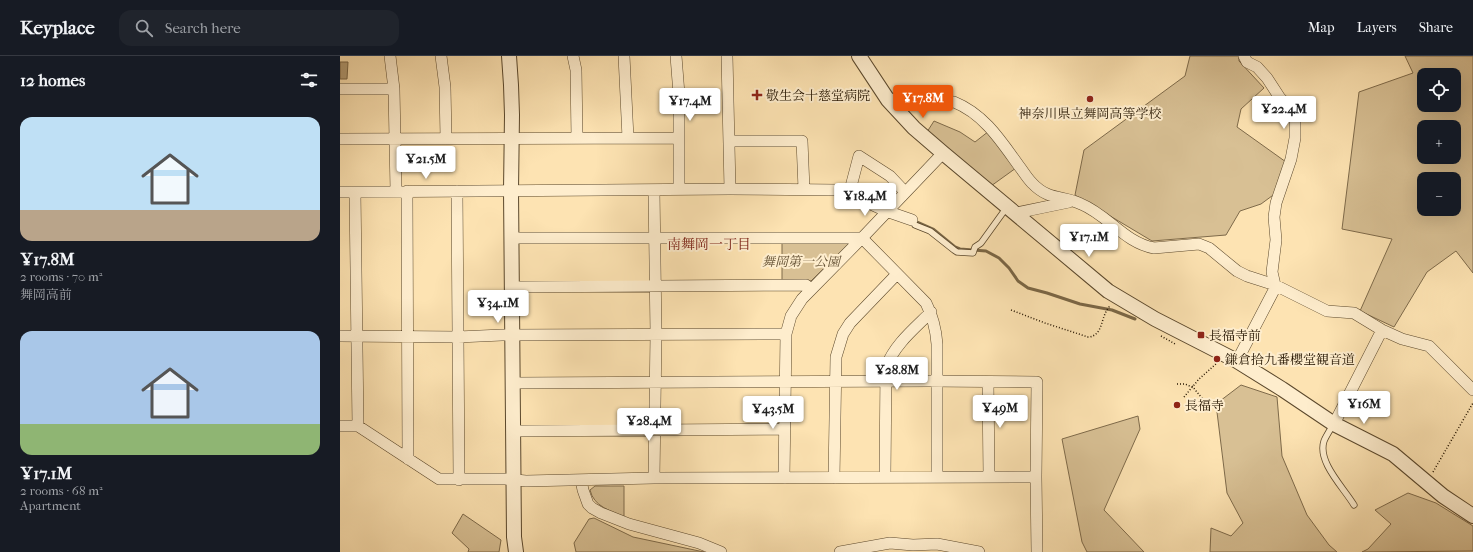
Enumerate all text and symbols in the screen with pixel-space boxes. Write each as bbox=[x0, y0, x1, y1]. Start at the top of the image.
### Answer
search box bbox=[119, 10, 399, 46]
text: Keyplace bbox=[20, 17, 95, 39]
icon: search bbox=[133, 17, 155, 39]
text: Search here bbox=[165, 19, 241, 37]
text: Map bbox=[1308, 19, 1335, 36]
text: Layers bbox=[1357, 19, 1397, 36]
text: Share bbox=[1419, 19, 1453, 36]
map controls bbox=[1417, 68, 1461, 216]
button: locate bbox=[1417, 68, 1461, 112]
icon: filters bbox=[298, 69, 320, 91]
text: 12 homes bbox=[20, 70, 85, 90]
pin: ¥17.8M bbox=[890, 85, 956, 119]
pin: ¥17.4M bbox=[657, 88, 723, 122]
place label: 敬生会十慈堂病院 bbox=[766, 88, 870, 103]
marker: 敬生会十慈堂病院 bbox=[751, 89, 763, 101]
text: ¥17.8M bbox=[902, 90, 944, 105]
text: ¥17.4M bbox=[668, 93, 712, 108]
marker: 神奈川県立舞岡高等学校 bbox=[1085, 94, 1095, 104]
pin: ¥22.4M bbox=[1251, 96, 1317, 130]
text: ¥22.4M bbox=[1261, 101, 1307, 116]
place label: 神奈川県立舞岡高等学校 bbox=[1018, 106, 1162, 121]
button: + bbox=[1417, 120, 1461, 164]
icon: home bbox=[134, 143, 206, 215]
pin: ¥21.5M bbox=[393, 146, 459, 180]
text: ¥21.5M bbox=[406, 151, 446, 166]
button: − bbox=[1417, 172, 1461, 216]
pin: ¥18.4M bbox=[832, 183, 898, 217]
text: ¥18.4M bbox=[843, 188, 887, 203]
pin: ¥17.1M bbox=[1056, 224, 1122, 258]
text: ¥17.1M bbox=[1069, 229, 1109, 244]
district label: 南舞岡一丁目 bbox=[667, 236, 751, 253]
text: ¥17.8M bbox=[20, 249, 75, 269]
park label: 舞岡第一公園 bbox=[762, 254, 842, 269]
text: 2 rooms · 70 m² bbox=[20, 269, 103, 284]
text: 舞岡高前 bbox=[20, 287, 72, 302]
pin: ¥34.1M bbox=[465, 290, 531, 324]
text: ¥34.1M bbox=[477, 295, 519, 310]
place label: 長福寺前 bbox=[1209, 328, 1261, 343]
marker: 長福寺前 bbox=[1196, 330, 1206, 340]
place label: 鎌倉拾九番櫻堂観音道 bbox=[1225, 352, 1355, 367]
marker: 鎌倉拾九番櫻堂観音道 bbox=[1212, 354, 1222, 364]
icon: home bbox=[134, 357, 206, 429]
pin: ¥28.8M bbox=[864, 357, 930, 391]
text: ¥28.8M bbox=[875, 362, 919, 377]
pin: ¥16M bbox=[1340, 391, 1388, 425]
pin: ¥49M bbox=[976, 395, 1024, 429]
pin: ¥43.5M bbox=[740, 396, 806, 430]
text: ¥16M bbox=[1347, 396, 1381, 411]
place label: 長福寺 bbox=[1185, 398, 1224, 413]
text: ¥49M bbox=[982, 400, 1018, 415]
marker: 長福寺 bbox=[1172, 400, 1182, 410]
text: ¥43.5M bbox=[752, 401, 794, 416]
pin: ¥28.4M bbox=[616, 408, 682, 442]
text: ¥28.4M bbox=[626, 413, 672, 428]
text: ¥17.1M bbox=[20, 463, 72, 483]
text: 2 rooms · 68 m² bbox=[20, 483, 103, 498]
text: Apartment bbox=[20, 498, 81, 513]

